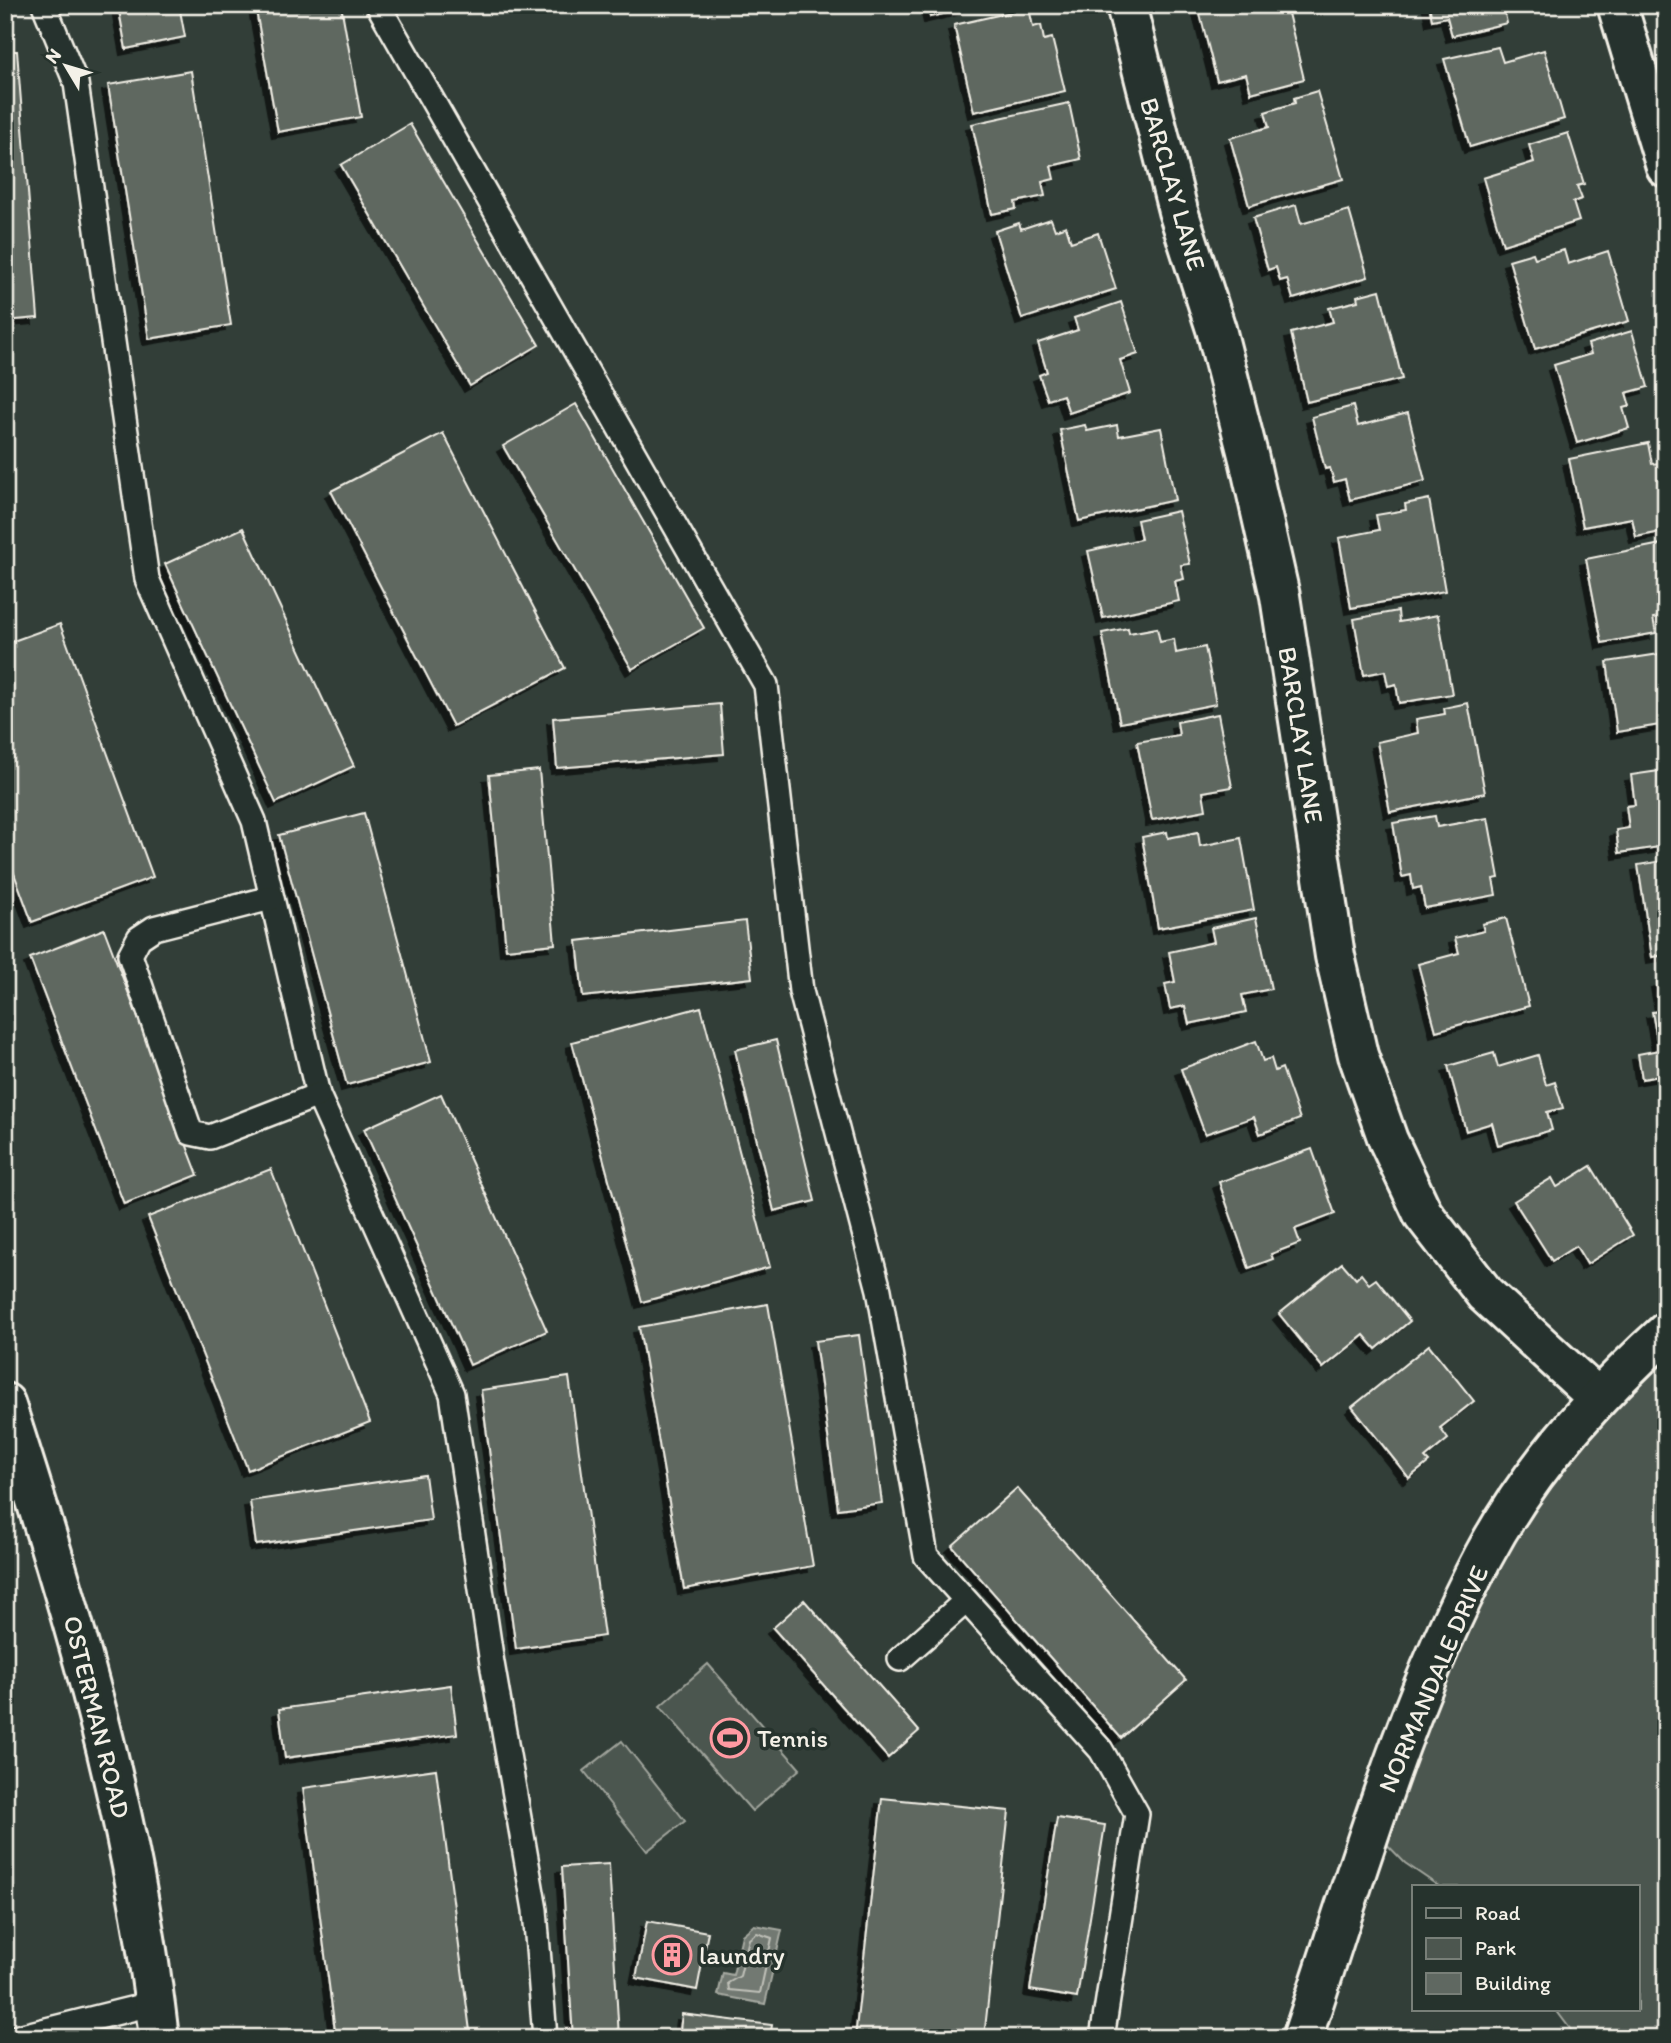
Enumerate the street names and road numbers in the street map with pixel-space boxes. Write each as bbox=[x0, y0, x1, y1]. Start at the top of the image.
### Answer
street label: BARCLAY LANE bbox=[1133, 94, 1213, 274]
street label: BARCLAY LANE bbox=[1271, 644, 1331, 826]
street label: NORMANDALE DRIVE bbox=[1371, 1561, 1495, 1797]
street label: OSTERMAN ROAD bbox=[56, 1612, 138, 1822]

